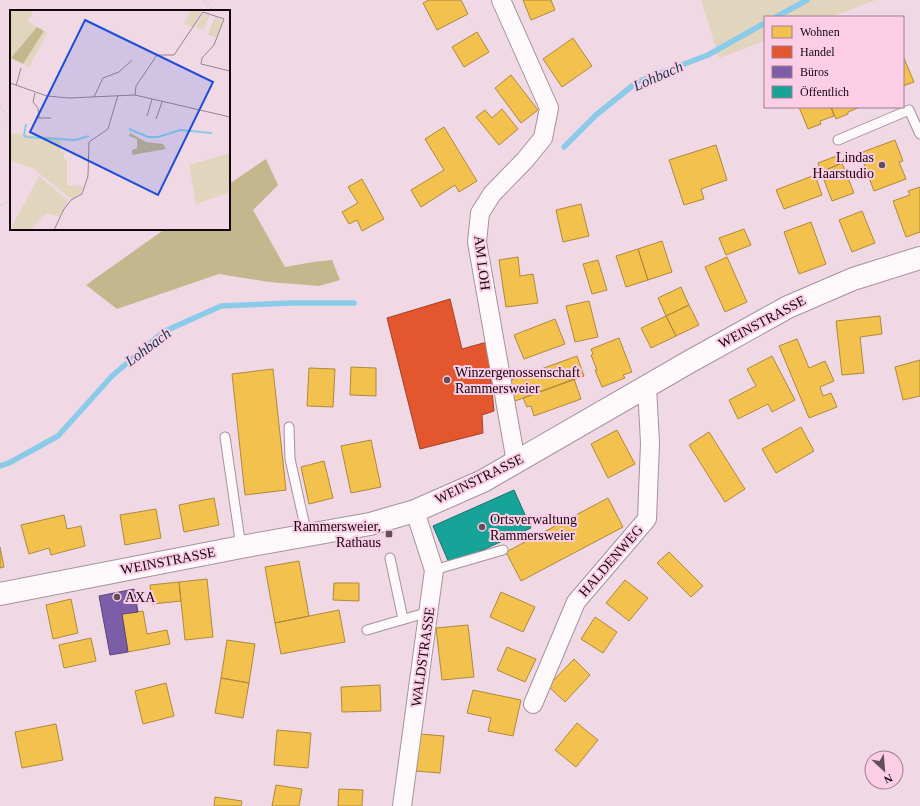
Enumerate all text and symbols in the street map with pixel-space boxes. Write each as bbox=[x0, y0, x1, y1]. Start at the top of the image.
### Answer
inset map bbox=[10, 10, 230, 230]
legend bbox=[764, 16, 904, 108]
text: Wohnen bbox=[800, 25, 840, 39]
text: Handel bbox=[800, 45, 835, 59]
water label: Lohbach bbox=[630, 58, 685, 94]
text: Büros bbox=[800, 65, 829, 79]
text: Öffentlich bbox=[800, 85, 849, 99]
place label: Lindas Haarstudio bbox=[813, 150, 874, 181]
marker: Lindas Haarstudio bbox=[877, 160, 887, 170]
street label: AM LOH bbox=[471, 235, 493, 291]
street label: WEINSTRASSE bbox=[716, 293, 808, 351]
water label: Lohbach bbox=[121, 325, 174, 370]
place label: Winzergenossenschaft Rammersweier bbox=[455, 365, 580, 396]
marker: Winzergenossenschaft Rammersweier bbox=[442, 375, 452, 385]
street label: WEINSTRASSE bbox=[432, 451, 526, 507]
place label: Ortsverwaltung Rammersweier bbox=[490, 512, 577, 543]
place label: Rammersweier, Rathaus bbox=[293, 519, 381, 550]
marker: Ortsverwaltung Rammersweier bbox=[477, 522, 487, 532]
street label: HALDENWEG bbox=[576, 522, 646, 600]
marker: Rammersweier, Rathaus bbox=[384, 529, 394, 539]
street label: WEINSTRASSE bbox=[119, 544, 217, 578]
place label: AXA bbox=[125, 590, 156, 605]
marker: AXA bbox=[112, 592, 122, 602]
street label: WALDSTRASSE bbox=[409, 606, 437, 708]
north arrow bbox=[864, 750, 904, 790]
text: N bbox=[882, 772, 895, 786]

